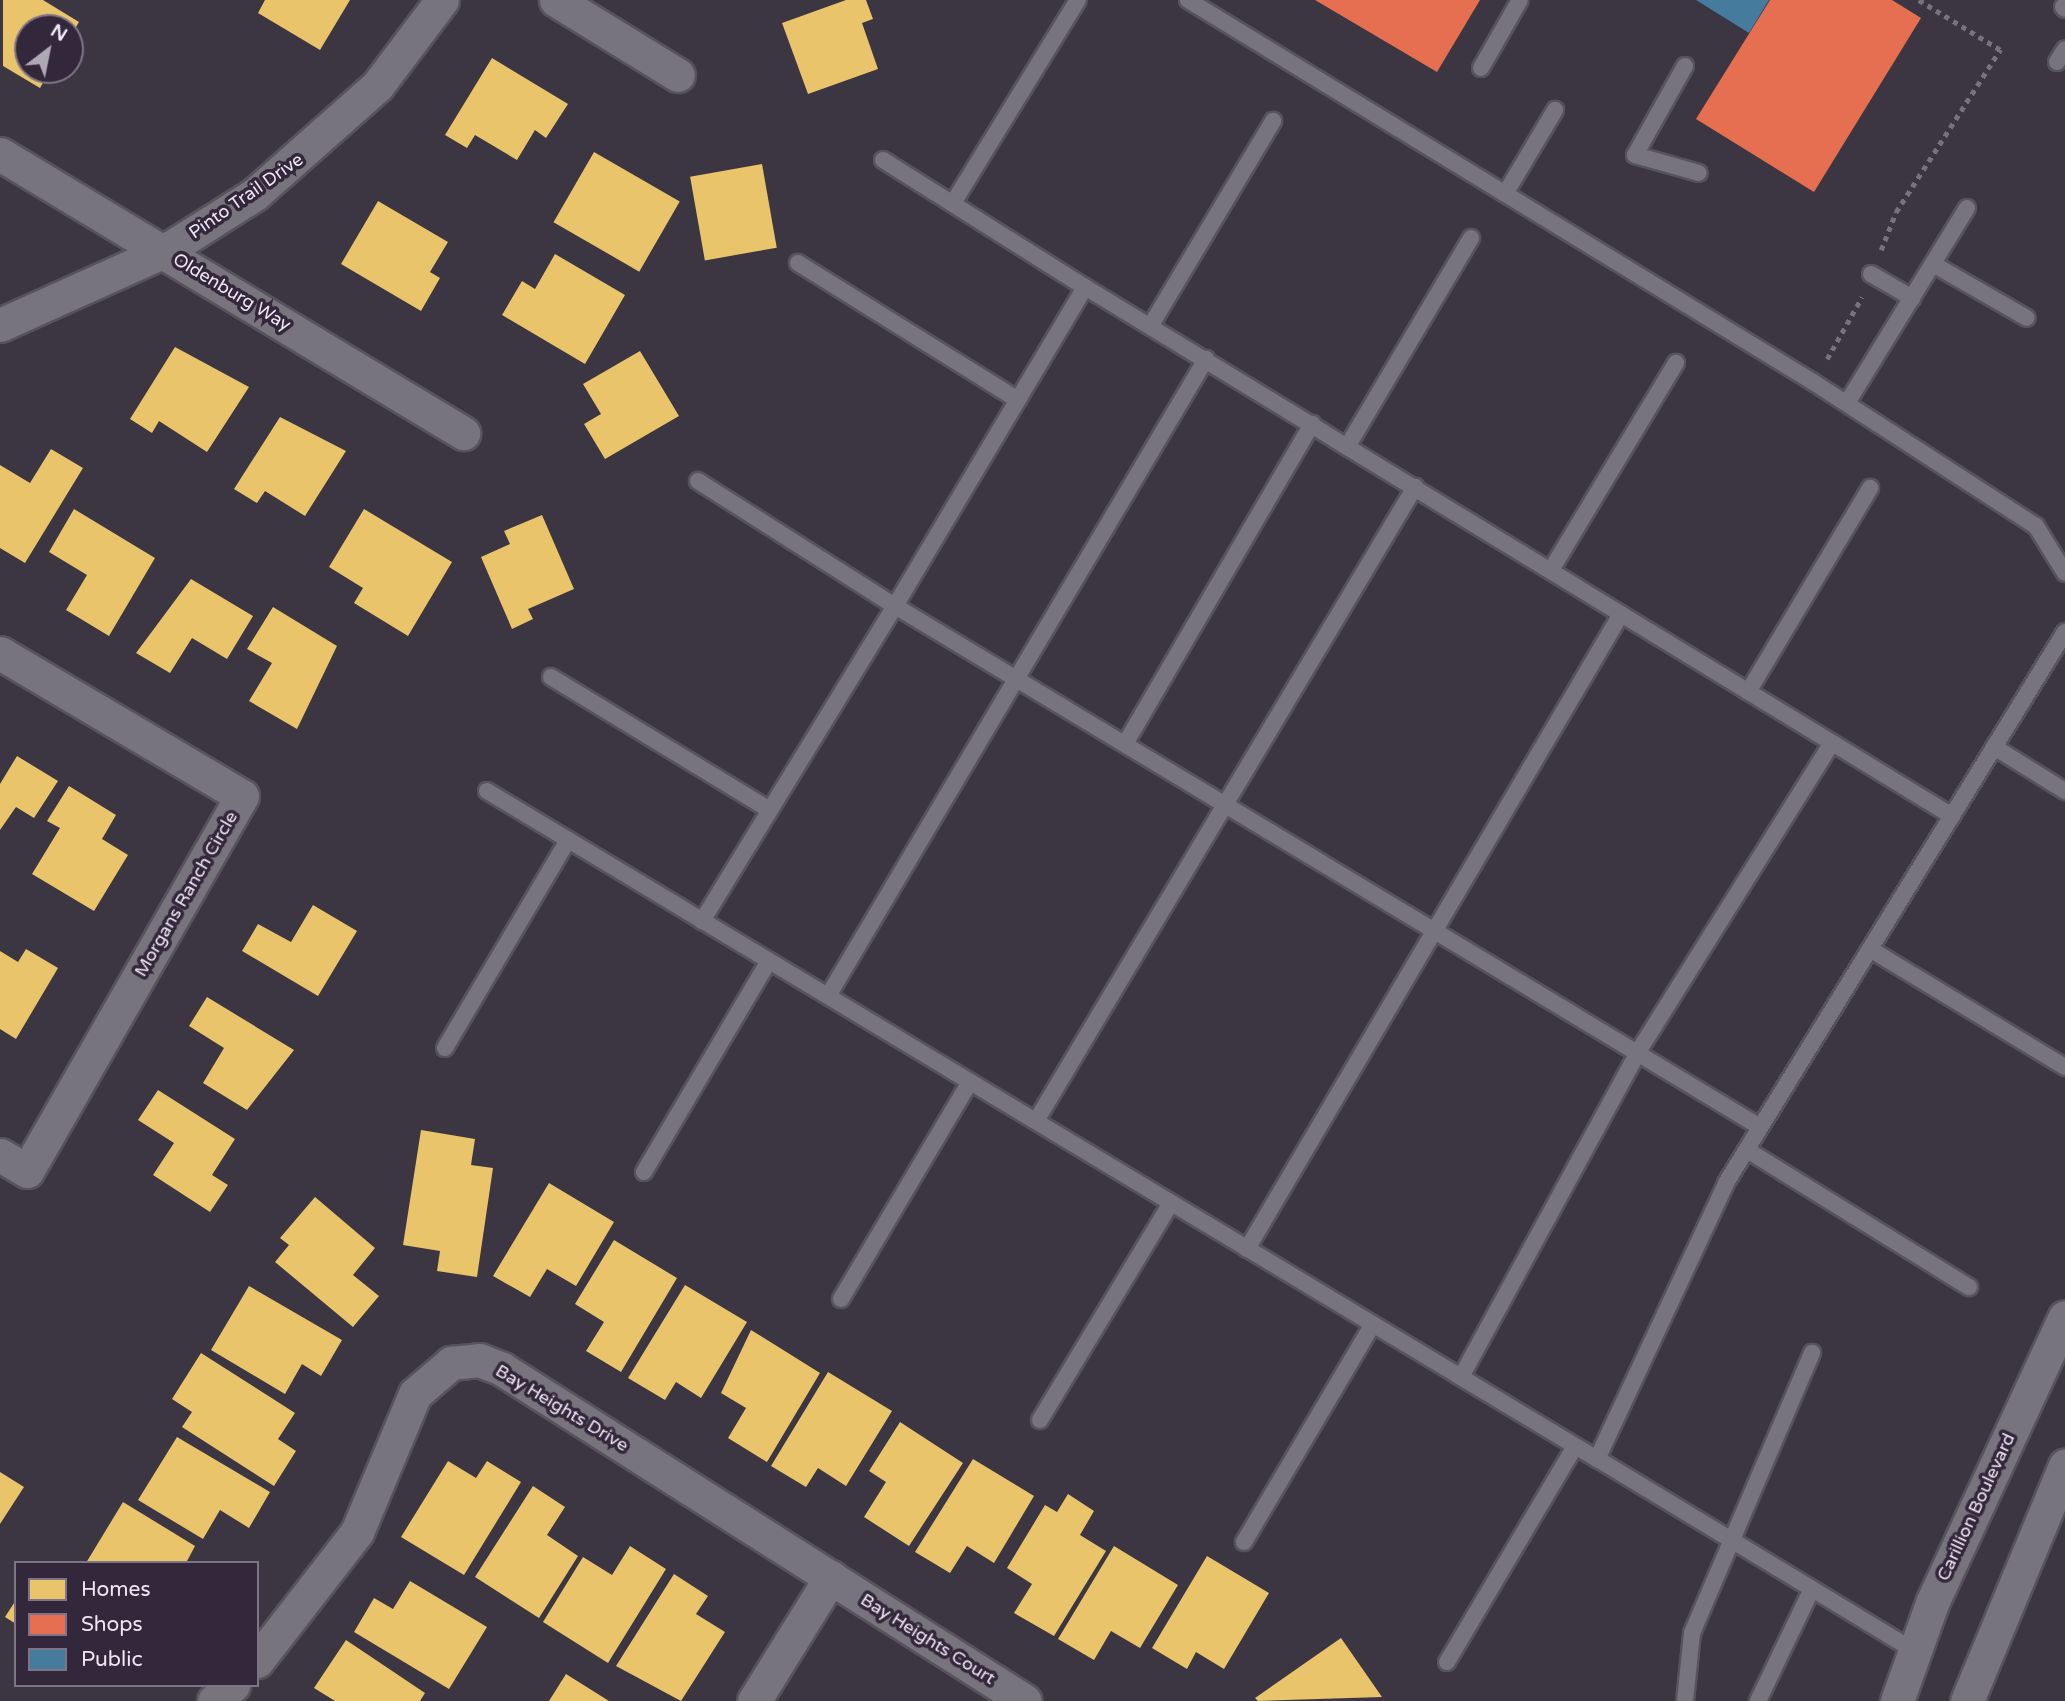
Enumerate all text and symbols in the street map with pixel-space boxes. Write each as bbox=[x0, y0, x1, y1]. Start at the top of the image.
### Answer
north arrow bbox=[14, 14, 84, 84]
text: N bbox=[47, 20, 71, 46]
street label: Pinto Trail Drive bbox=[185, 149, 307, 243]
street label: Oldenburg Way bbox=[169, 248, 295, 336]
street label: Morgans Ranch Circle bbox=[130, 807, 242, 981]
street label: Bay Heights Drive bbox=[492, 1360, 632, 1456]
street label: Carillion Boulevard bbox=[1932, 1430, 2020, 1584]
legend bbox=[14, 1561, 259, 1687]
text: Homes bbox=[81, 1577, 151, 1602]
street label: Bay Heights Court bbox=[857, 1589, 999, 1689]
text: Shops bbox=[81, 1612, 143, 1637]
text: Public bbox=[81, 1647, 143, 1672]

